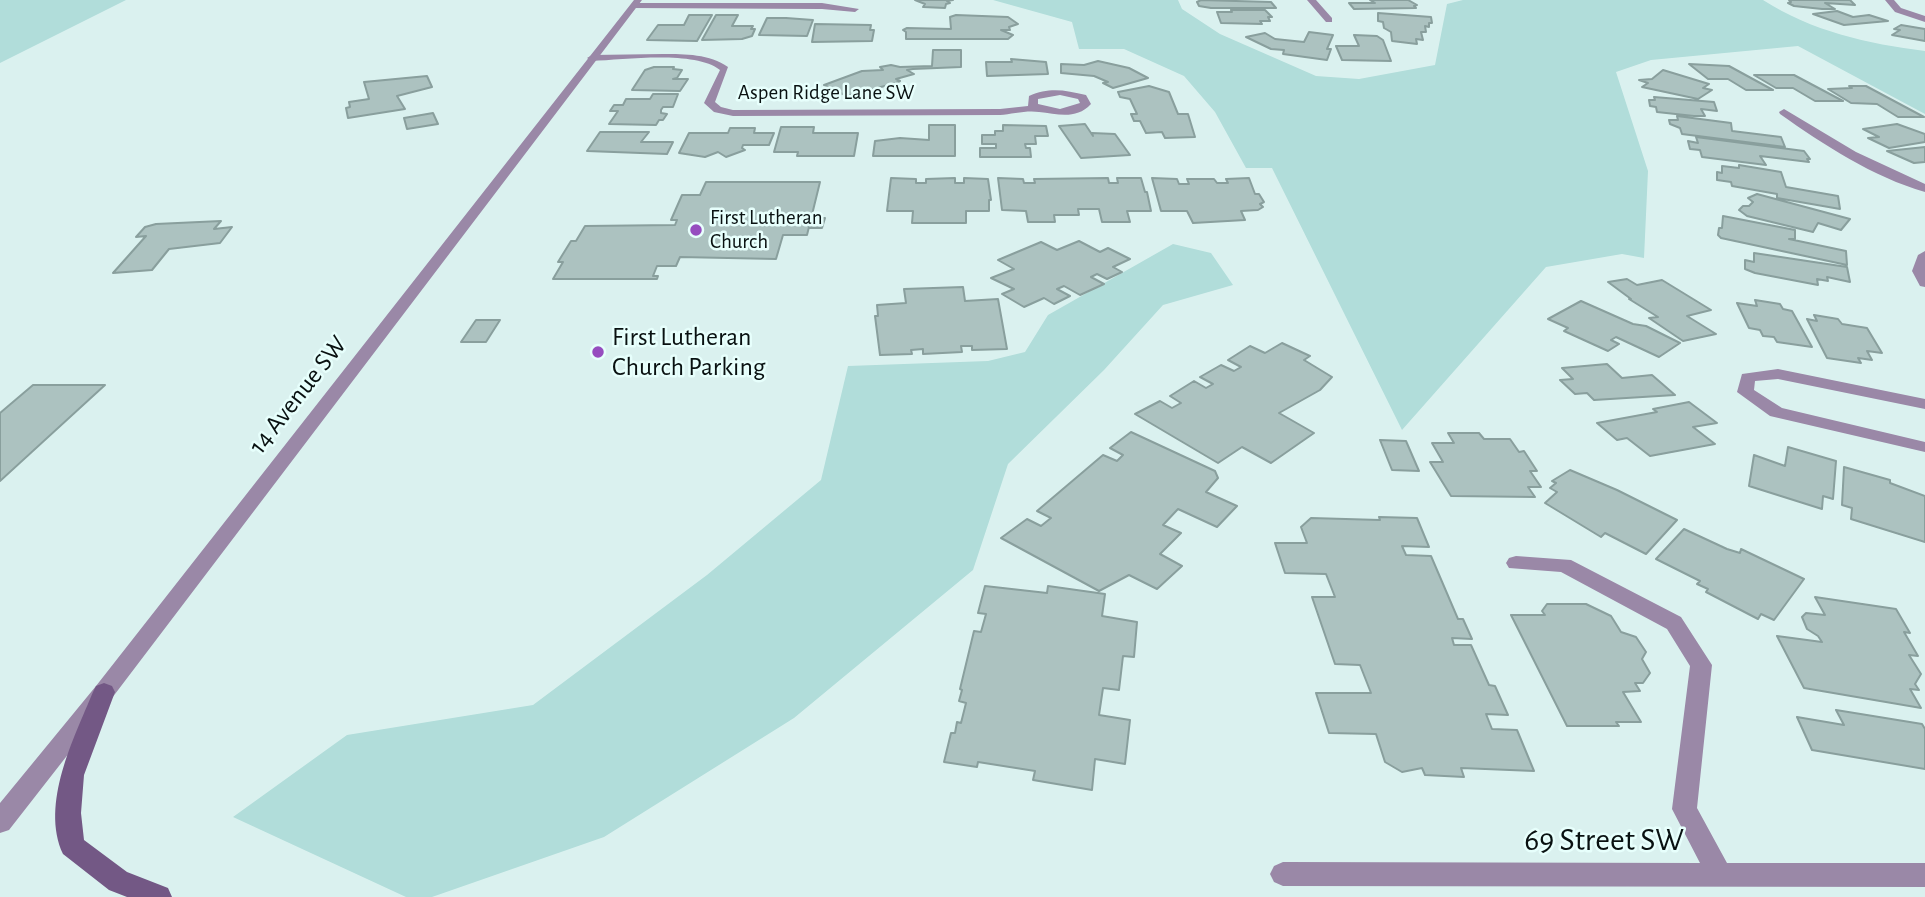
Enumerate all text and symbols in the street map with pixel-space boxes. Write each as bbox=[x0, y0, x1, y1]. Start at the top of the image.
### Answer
street label: Aspen Ridge Lane SW bbox=[738, 80, 914, 106]
place label: First Lutheran Church bbox=[710, 205, 823, 255]
marker: First Lutheran Church bbox=[688, 222, 704, 238]
place label: First Lutheran Church Parking bbox=[612, 321, 765, 382]
street label: 14 Avenue SW bbox=[242, 330, 354, 460]
marker: First Lutheran Church Parking bbox=[590, 344, 606, 360]
street label: 69 Street SW bbox=[1524, 821, 1684, 859]

